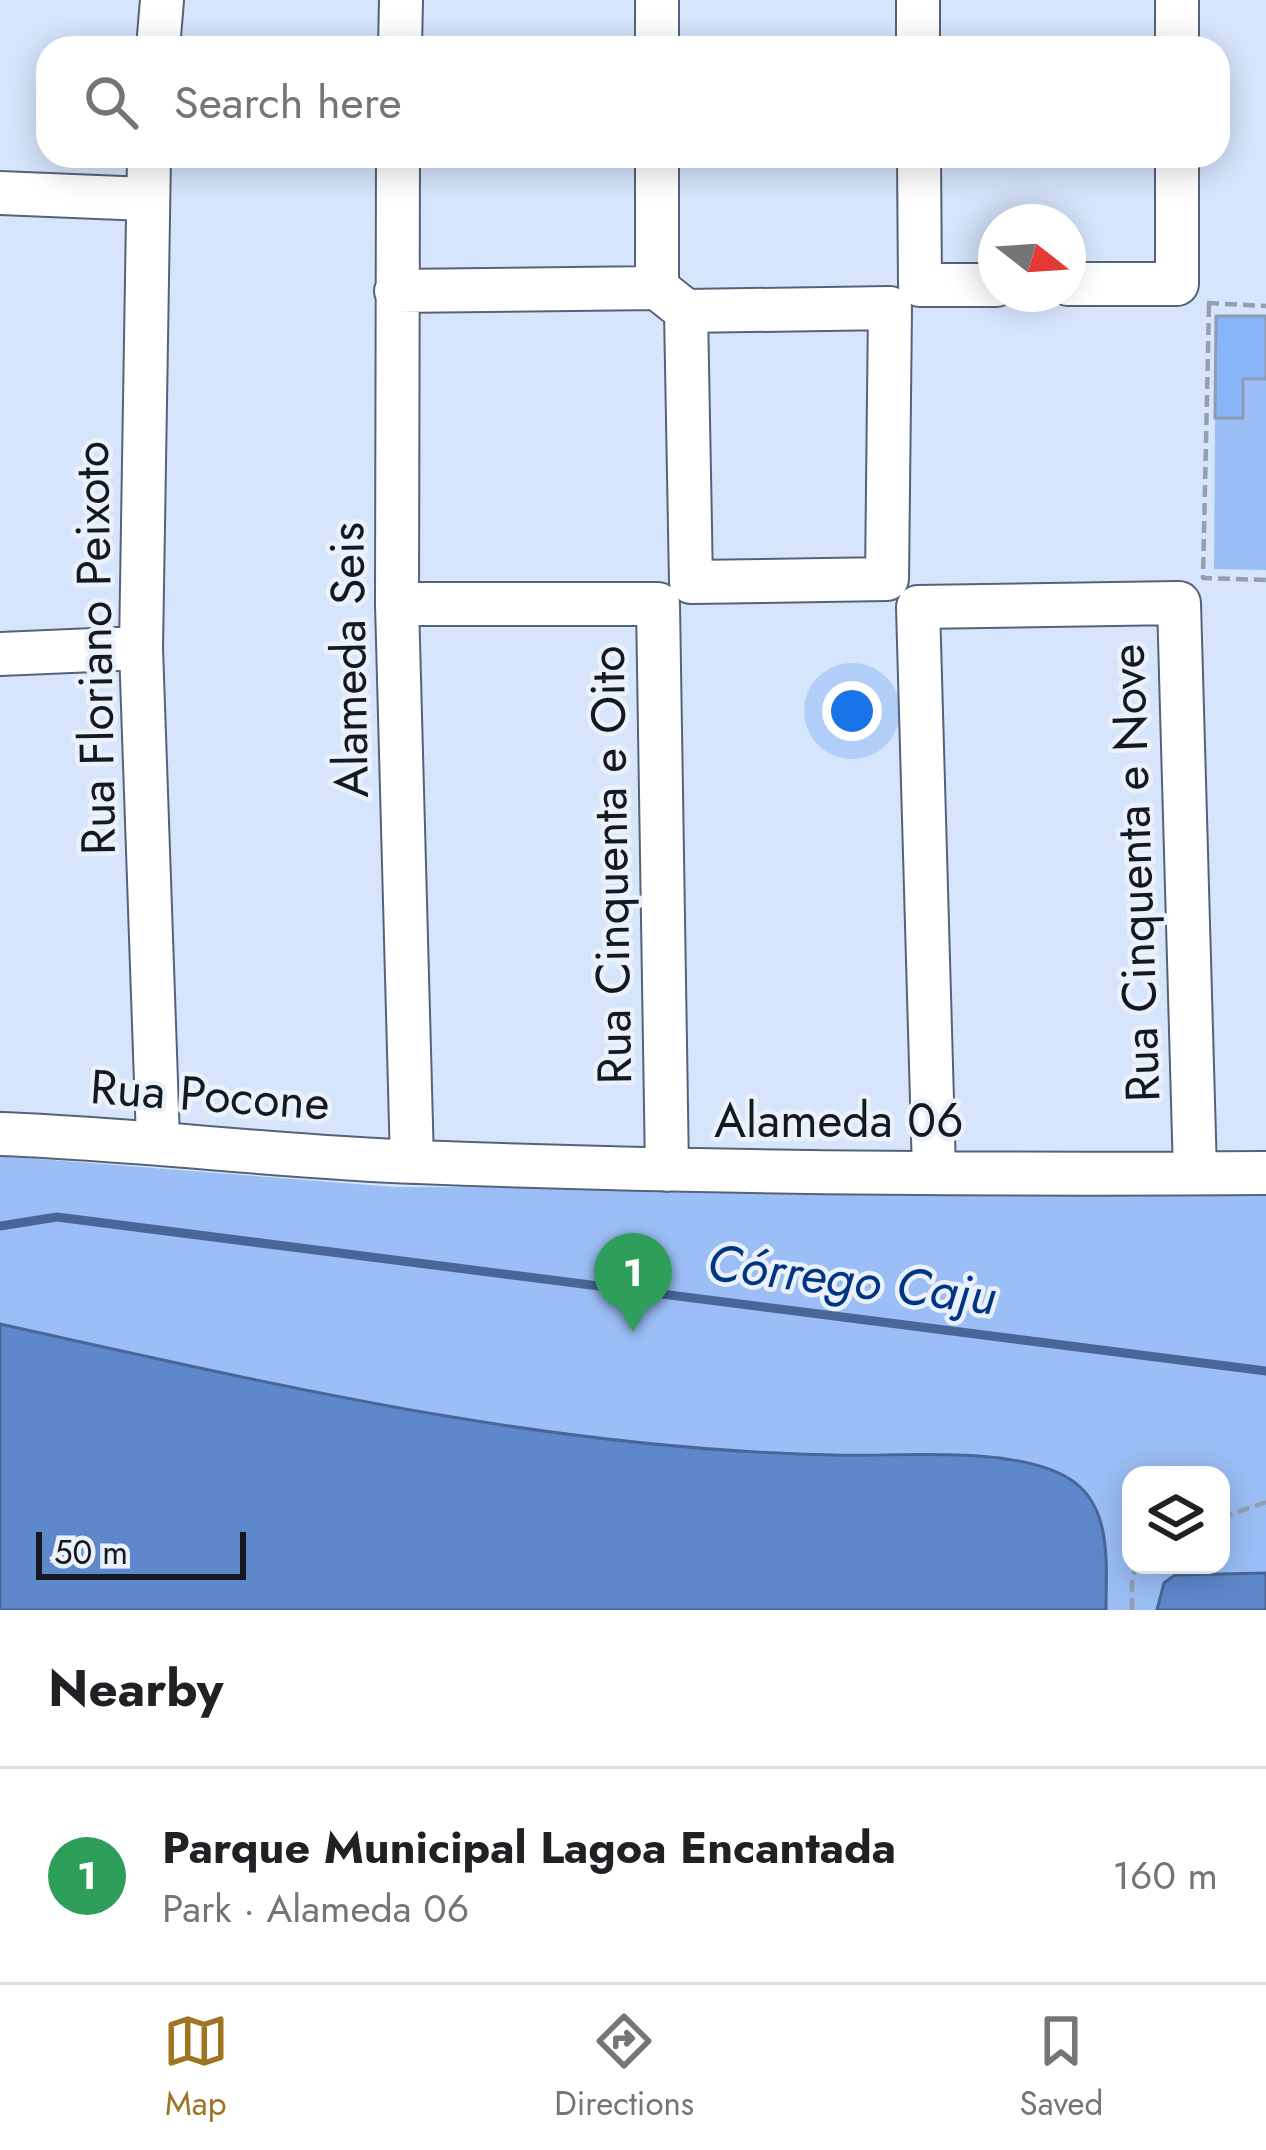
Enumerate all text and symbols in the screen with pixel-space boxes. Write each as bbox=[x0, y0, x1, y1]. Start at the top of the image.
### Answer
search box bbox=[36, 36, 1230, 168]
icon: search bbox=[78, 69, 144, 135]
text: Search here bbox=[174, 70, 402, 135]
north arrow bbox=[978, 204, 1086, 312]
street label: Rua Floriano Peixoto bbox=[57, 440, 133, 856]
street label: Alameda Seis bbox=[312, 522, 386, 798]
street label: Rua Cinquenta e Nove bbox=[1093, 643, 1177, 1103]
street label: Rua Cinquenta e Oito bbox=[573, 645, 649, 1085]
your location bbox=[822, 681, 882, 741]
street label: Rua Pocone bbox=[88, 1052, 332, 1138]
street label: Alameda 06 bbox=[714, 1086, 964, 1155]
water label: Córrego Caju bbox=[703, 1225, 1001, 1333]
pin: 1 bbox=[594, 1233, 672, 1332]
map controls bbox=[1122, 1466, 1230, 1574]
button: layers bbox=[1122, 1466, 1230, 1574]
scale bar bbox=[36, 1526, 246, 1579]
text: 50 m bbox=[54, 1529, 128, 1576]
text: Nearby bbox=[48, 1651, 223, 1725]
text: Parque Municipal Lagoa Encantada bbox=[162, 1815, 896, 1880]
text: 1 bbox=[77, 1847, 97, 1904]
text: 160 m bbox=[1112, 1847, 1218, 1904]
text: Park · Alameda 06 bbox=[162, 1880, 469, 1937]
tab: Map bbox=[163, 2008, 229, 2127]
tab: Directions bbox=[554, 2008, 694, 2127]
tab: Saved bbox=[1020, 2008, 1103, 2127]

